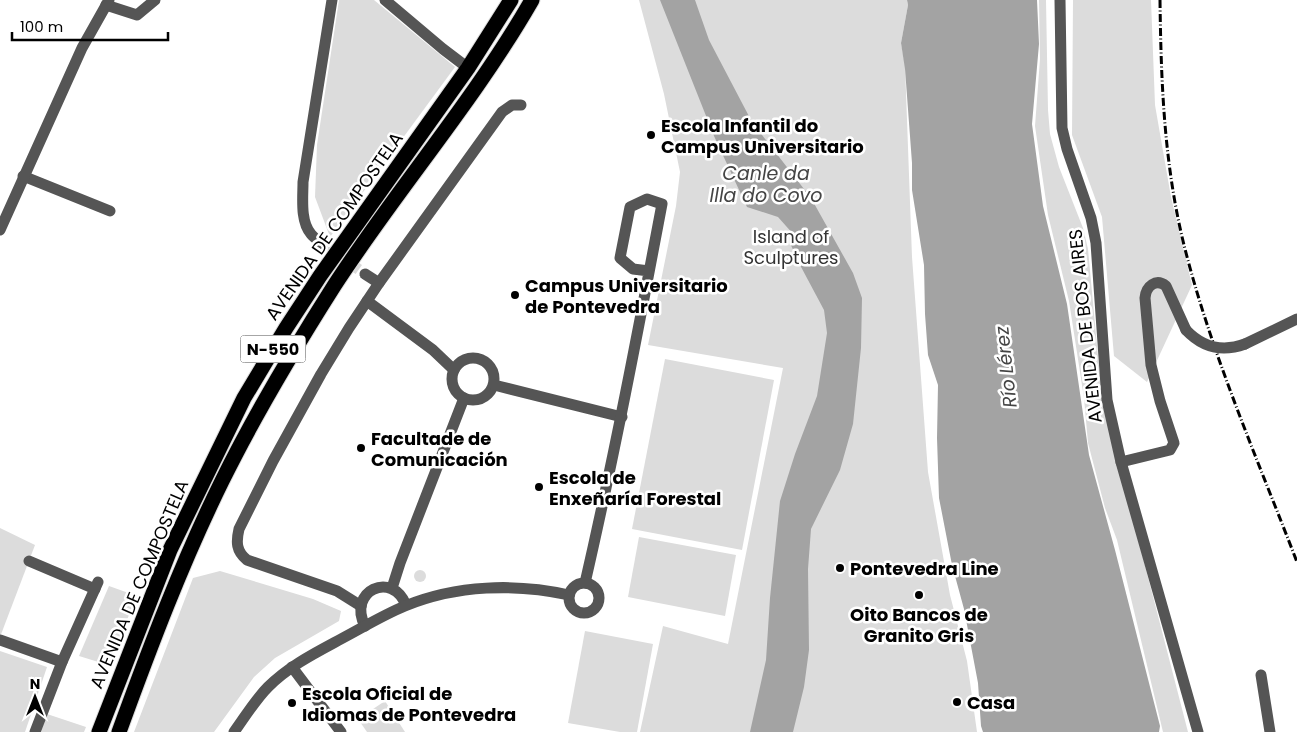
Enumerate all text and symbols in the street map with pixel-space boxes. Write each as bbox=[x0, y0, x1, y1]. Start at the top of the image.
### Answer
scale bar bbox=[12, 10, 169, 42]
text: 100 m bbox=[20, 16, 63, 37]
place label: Escola Infantil do Campus Universitario bbox=[661, 113, 864, 159]
street label: AVENIDA DE COMPOSTELA bbox=[259, 127, 409, 325]
marker: Escola Infantil do Campus Universitario bbox=[645, 129, 657, 141]
water label: Canle da Illa do Covo bbox=[710, 160, 822, 209]
park label: Island of Sculptures bbox=[744, 224, 838, 270]
street label: AVENIDA DE BOS AIRES bbox=[1062, 228, 1108, 424]
place label: Campus Universitario de Pontevedra bbox=[525, 273, 728, 319]
marker: Campus Universitario de Pontevedra bbox=[509, 289, 521, 301]
water label: Río Lérez bbox=[988, 325, 1024, 409]
road number: N-550 bbox=[240, 336, 306, 362]
place label: Facultade de Comunicación bbox=[371, 426, 508, 472]
marker: Facultade de Comunicación bbox=[355, 442, 367, 454]
place label: Escola de Enxeñaría Forestal bbox=[549, 465, 721, 511]
street label: AVENIDA DE COMPOSTELA bbox=[84, 476, 194, 692]
marker: Escola de Enxeñaría Forestal bbox=[533, 481, 545, 493]
place label: Pontevedra Line bbox=[850, 556, 999, 581]
marker: Pontevedra Line bbox=[834, 562, 846, 574]
marker: Oito Bancos de Granito Gris bbox=[913, 589, 925, 601]
place label: Oito Bancos de Granito Gris bbox=[850, 602, 988, 648]
north arrow bbox=[10, 672, 60, 722]
text: N bbox=[30, 674, 40, 694]
place label: Escola Oficial de Idiomas de Pontevedra bbox=[302, 681, 516, 727]
place label: Casa bbox=[967, 690, 1015, 715]
marker: Casa bbox=[951, 696, 963, 708]
marker: Escola Oficial de Idiomas de Pontevedra bbox=[286, 697, 298, 709]

